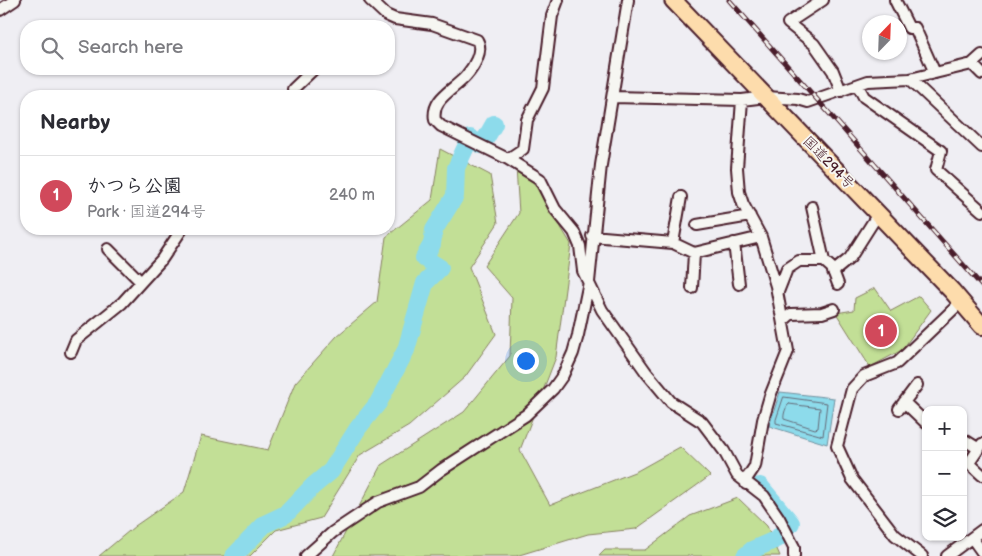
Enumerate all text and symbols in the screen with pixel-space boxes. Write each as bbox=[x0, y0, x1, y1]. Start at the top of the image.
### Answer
north arrow bbox=[862, 15, 907, 60]
search box bbox=[20, 20, 395, 75]
icon: search bbox=[38, 34, 66, 62]
text: Search here bbox=[78, 36, 183, 59]
text: Nearby bbox=[40, 110, 110, 135]
street label: 国道294号 bbox=[799, 132, 858, 192]
text: かつら公園 bbox=[87, 175, 182, 198]
text: 1 bbox=[53, 186, 59, 205]
text: 240 m bbox=[329, 186, 375, 205]
text: Park · 国道294号 bbox=[87, 203, 206, 222]
pin: 1 bbox=[865, 312, 897, 350]
your location bbox=[513, 348, 539, 374]
map controls bbox=[922, 406, 967, 541]
button: + bbox=[922, 406, 967, 451]
button: − bbox=[922, 451, 967, 496]
button: layers bbox=[922, 496, 967, 541]

